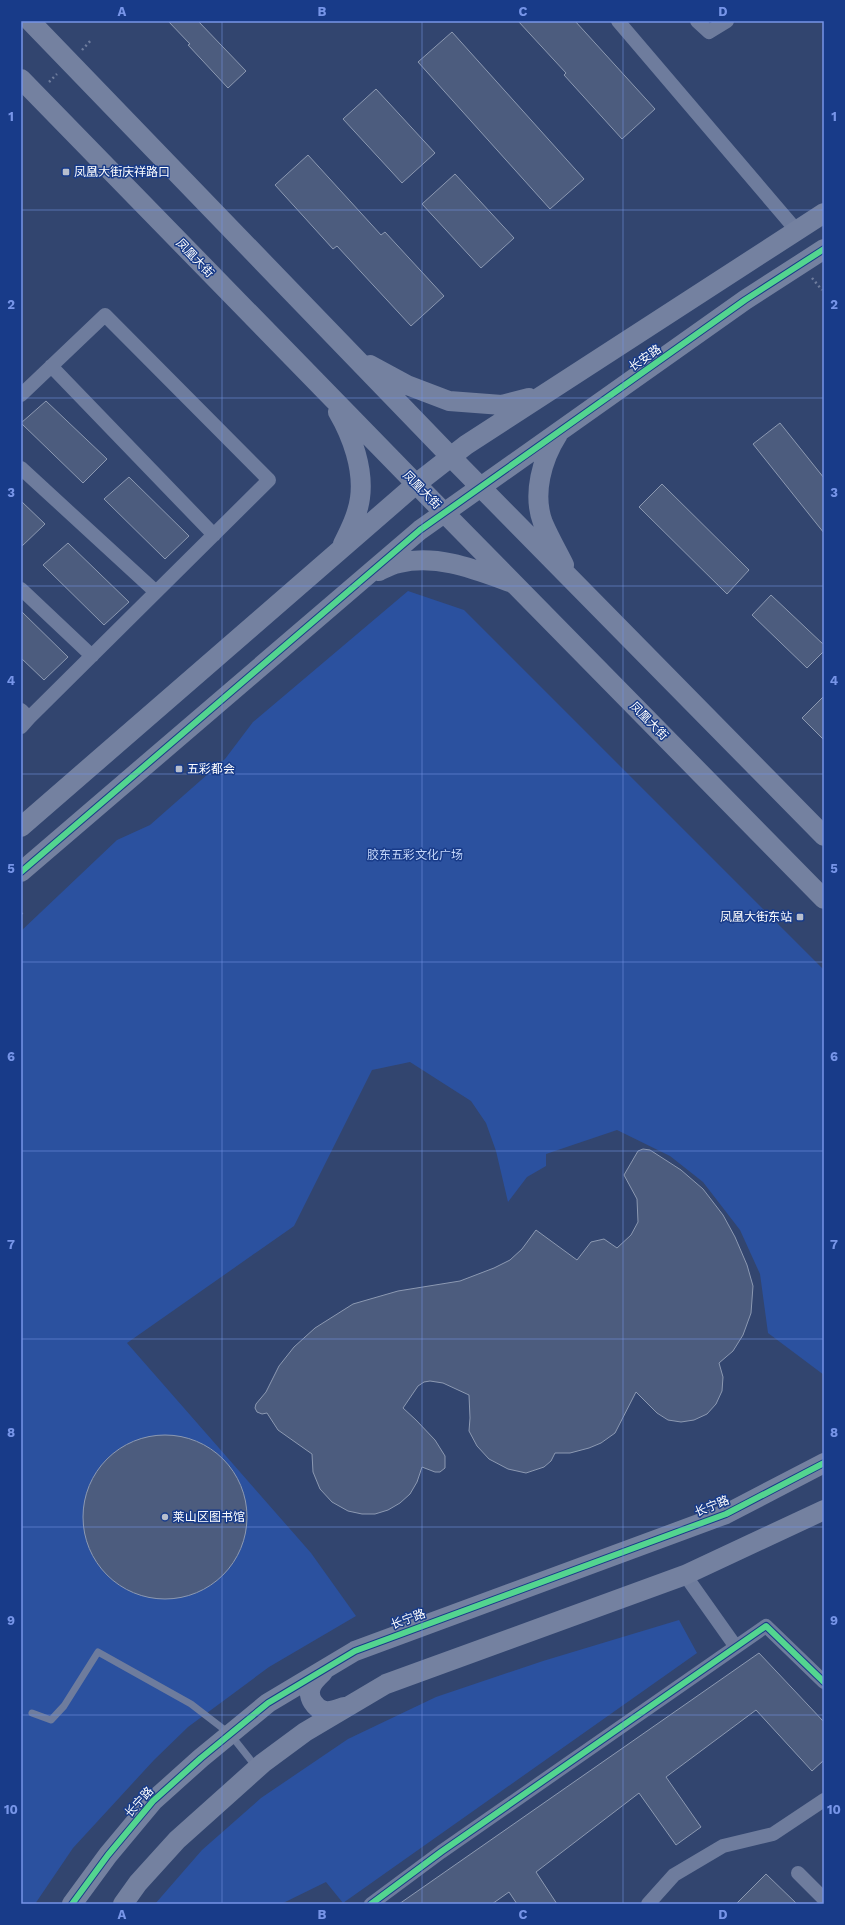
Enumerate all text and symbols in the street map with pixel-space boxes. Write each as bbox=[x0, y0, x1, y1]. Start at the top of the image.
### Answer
text: A bbox=[118, 4, 127, 19]
text: B bbox=[318, 4, 327, 19]
text: C bbox=[519, 4, 528, 19]
text: D bbox=[718, 4, 728, 19]
text: 1 bbox=[8, 109, 14, 124]
text: 1 bbox=[831, 109, 837, 124]
place label: 凤凰大街庆祥路口 bbox=[74, 165, 170, 179]
marker: 凤凰大街庆祥路口 bbox=[61, 167, 71, 177]
street label: 凤凰大街 bbox=[173, 236, 217, 280]
text: 2 bbox=[7, 297, 15, 312]
text: 2 bbox=[830, 297, 838, 312]
street label: 长安路 bbox=[626, 342, 664, 374]
street label: 凤凰大街 bbox=[400, 468, 444, 512]
text: 3 bbox=[7, 485, 15, 500]
text: 3 bbox=[830, 485, 838, 500]
text: 4 bbox=[7, 673, 16, 688]
text: 4 bbox=[830, 673, 839, 688]
street label: 凤凰大街 bbox=[627, 699, 671, 743]
place label: 五彩都会 bbox=[187, 762, 235, 776]
marker: 五彩都会 bbox=[174, 764, 184, 774]
park label: 胶东五彩文化广场 bbox=[367, 848, 463, 862]
text: 5 bbox=[7, 861, 15, 876]
text: 5 bbox=[830, 861, 838, 876]
place label: 凤凰大街东站 bbox=[720, 910, 792, 924]
marker: 凤凰大街东站 bbox=[795, 912, 805, 922]
text: 6 bbox=[7, 1049, 15, 1064]
text: 6 bbox=[830, 1049, 838, 1064]
text: 7 bbox=[7, 1237, 15, 1252]
text: 7 bbox=[830, 1237, 838, 1252]
text: 8 bbox=[7, 1425, 15, 1440]
text: 8 bbox=[830, 1425, 838, 1440]
street label: 长宁路 bbox=[693, 1493, 731, 1519]
place label: 莱山区图书馆 bbox=[173, 1510, 245, 1524]
marker: 莱山区图书馆 bbox=[160, 1512, 170, 1522]
street label: 长宁路 bbox=[389, 1606, 427, 1632]
text: 9 bbox=[7, 1613, 15, 1628]
text: 9 bbox=[830, 1613, 838, 1628]
street label: 长宁路 bbox=[122, 1784, 156, 1820]
text: 10 bbox=[4, 1802, 18, 1817]
text: 10 bbox=[827, 1802, 841, 1817]
text: A bbox=[118, 1907, 127, 1922]
text: B bbox=[318, 1907, 327, 1922]
text: C bbox=[519, 1907, 528, 1922]
text: D bbox=[718, 1907, 728, 1922]

